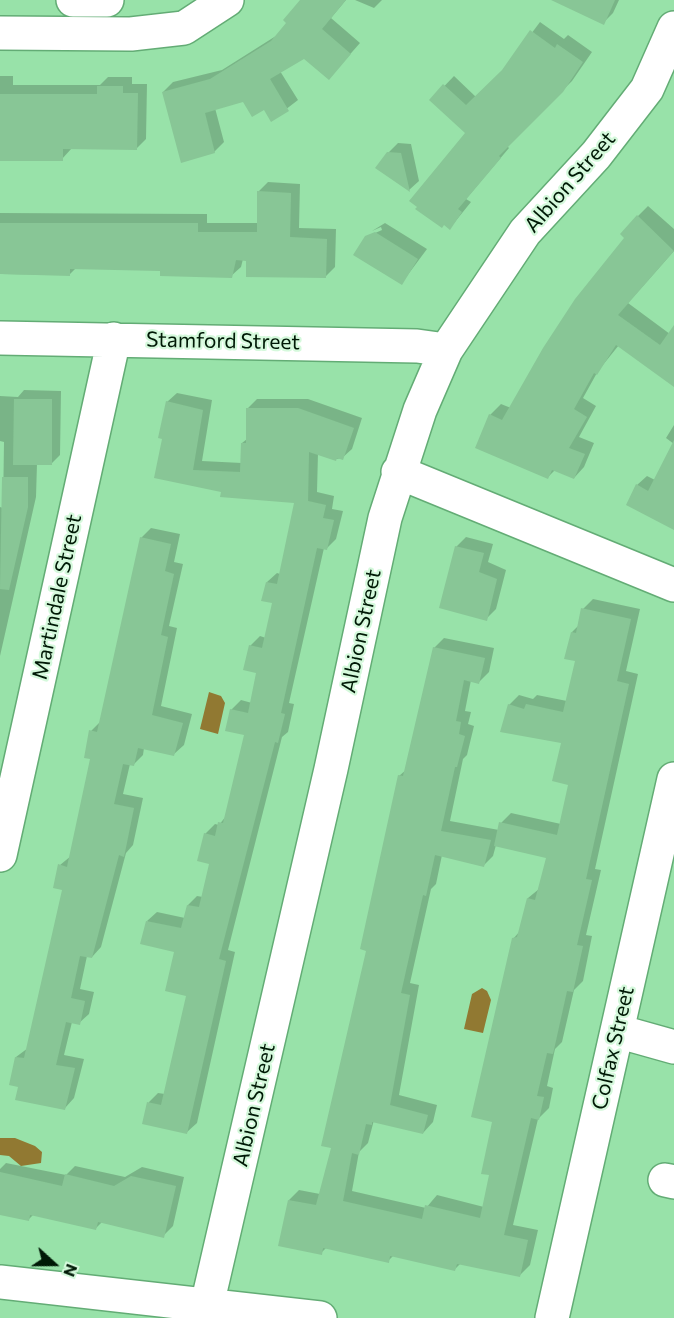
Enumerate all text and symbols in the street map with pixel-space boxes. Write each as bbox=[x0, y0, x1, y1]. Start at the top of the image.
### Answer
street label: Albion Street bbox=[519, 126, 621, 238]
street label: Stamford Street bbox=[146, 327, 300, 355]
street label: Martindale Street bbox=[27, 512, 87, 682]
street label: Albion Street bbox=[336, 567, 386, 695]
street label: Colfax Street bbox=[587, 984, 639, 1112]
street label: Albion Street bbox=[228, 1041, 280, 1169]
north arrow bbox=[24, 1234, 84, 1294]
text: N bbox=[60, 1262, 82, 1280]

